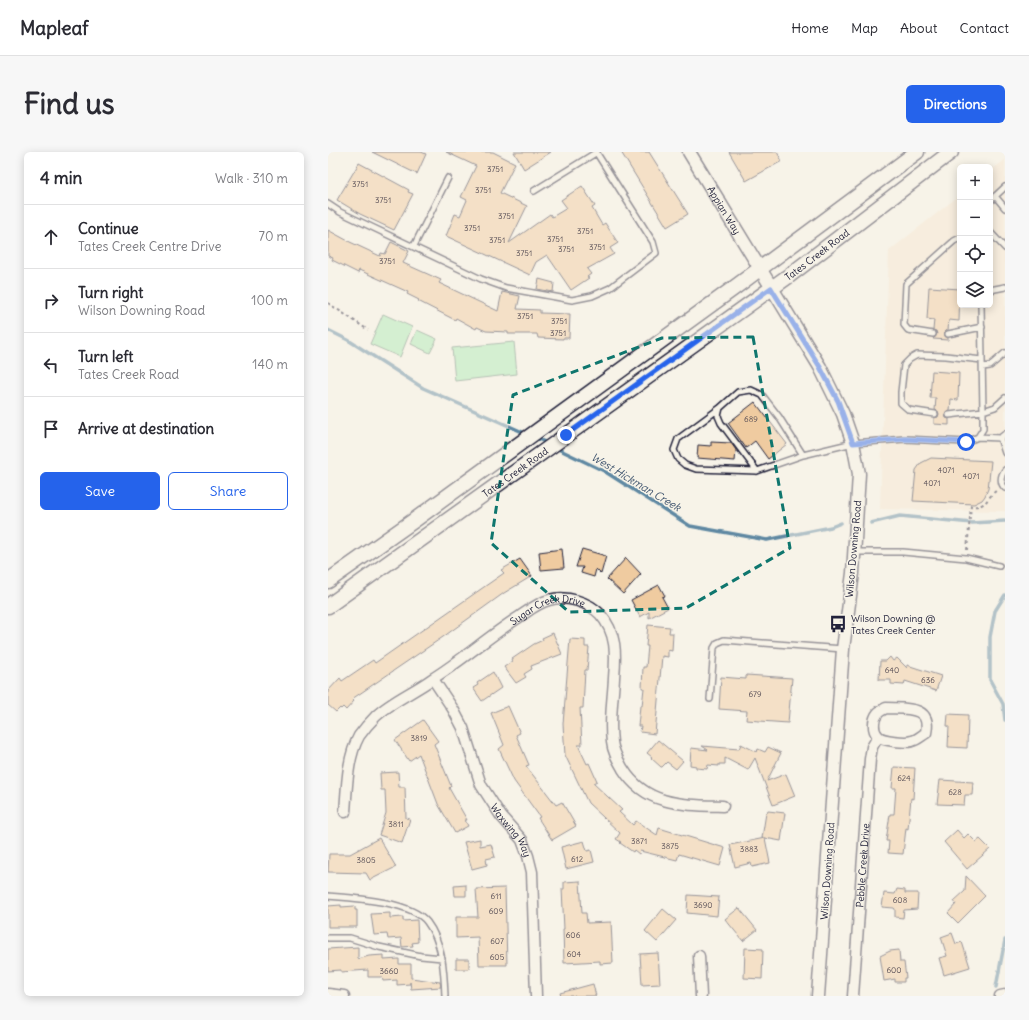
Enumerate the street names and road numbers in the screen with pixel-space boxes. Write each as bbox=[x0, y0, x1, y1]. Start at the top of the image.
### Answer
street label: Appian Way bbox=[704, 184, 744, 237]
street label: Tates Creek Road bbox=[782, 226, 852, 284]
street label: Tates Creek Road bbox=[480, 444, 551, 500]
street label: Wilson Downing Road bbox=[843, 500, 864, 598]
street label: Sugar Creek Drive bbox=[507, 592, 587, 628]
street label: Waxwing Way bbox=[488, 801, 534, 859]
street label: Wilson Downing Road bbox=[818, 822, 837, 920]
street label: Pebble Creek Drive bbox=[853, 823, 872, 908]

